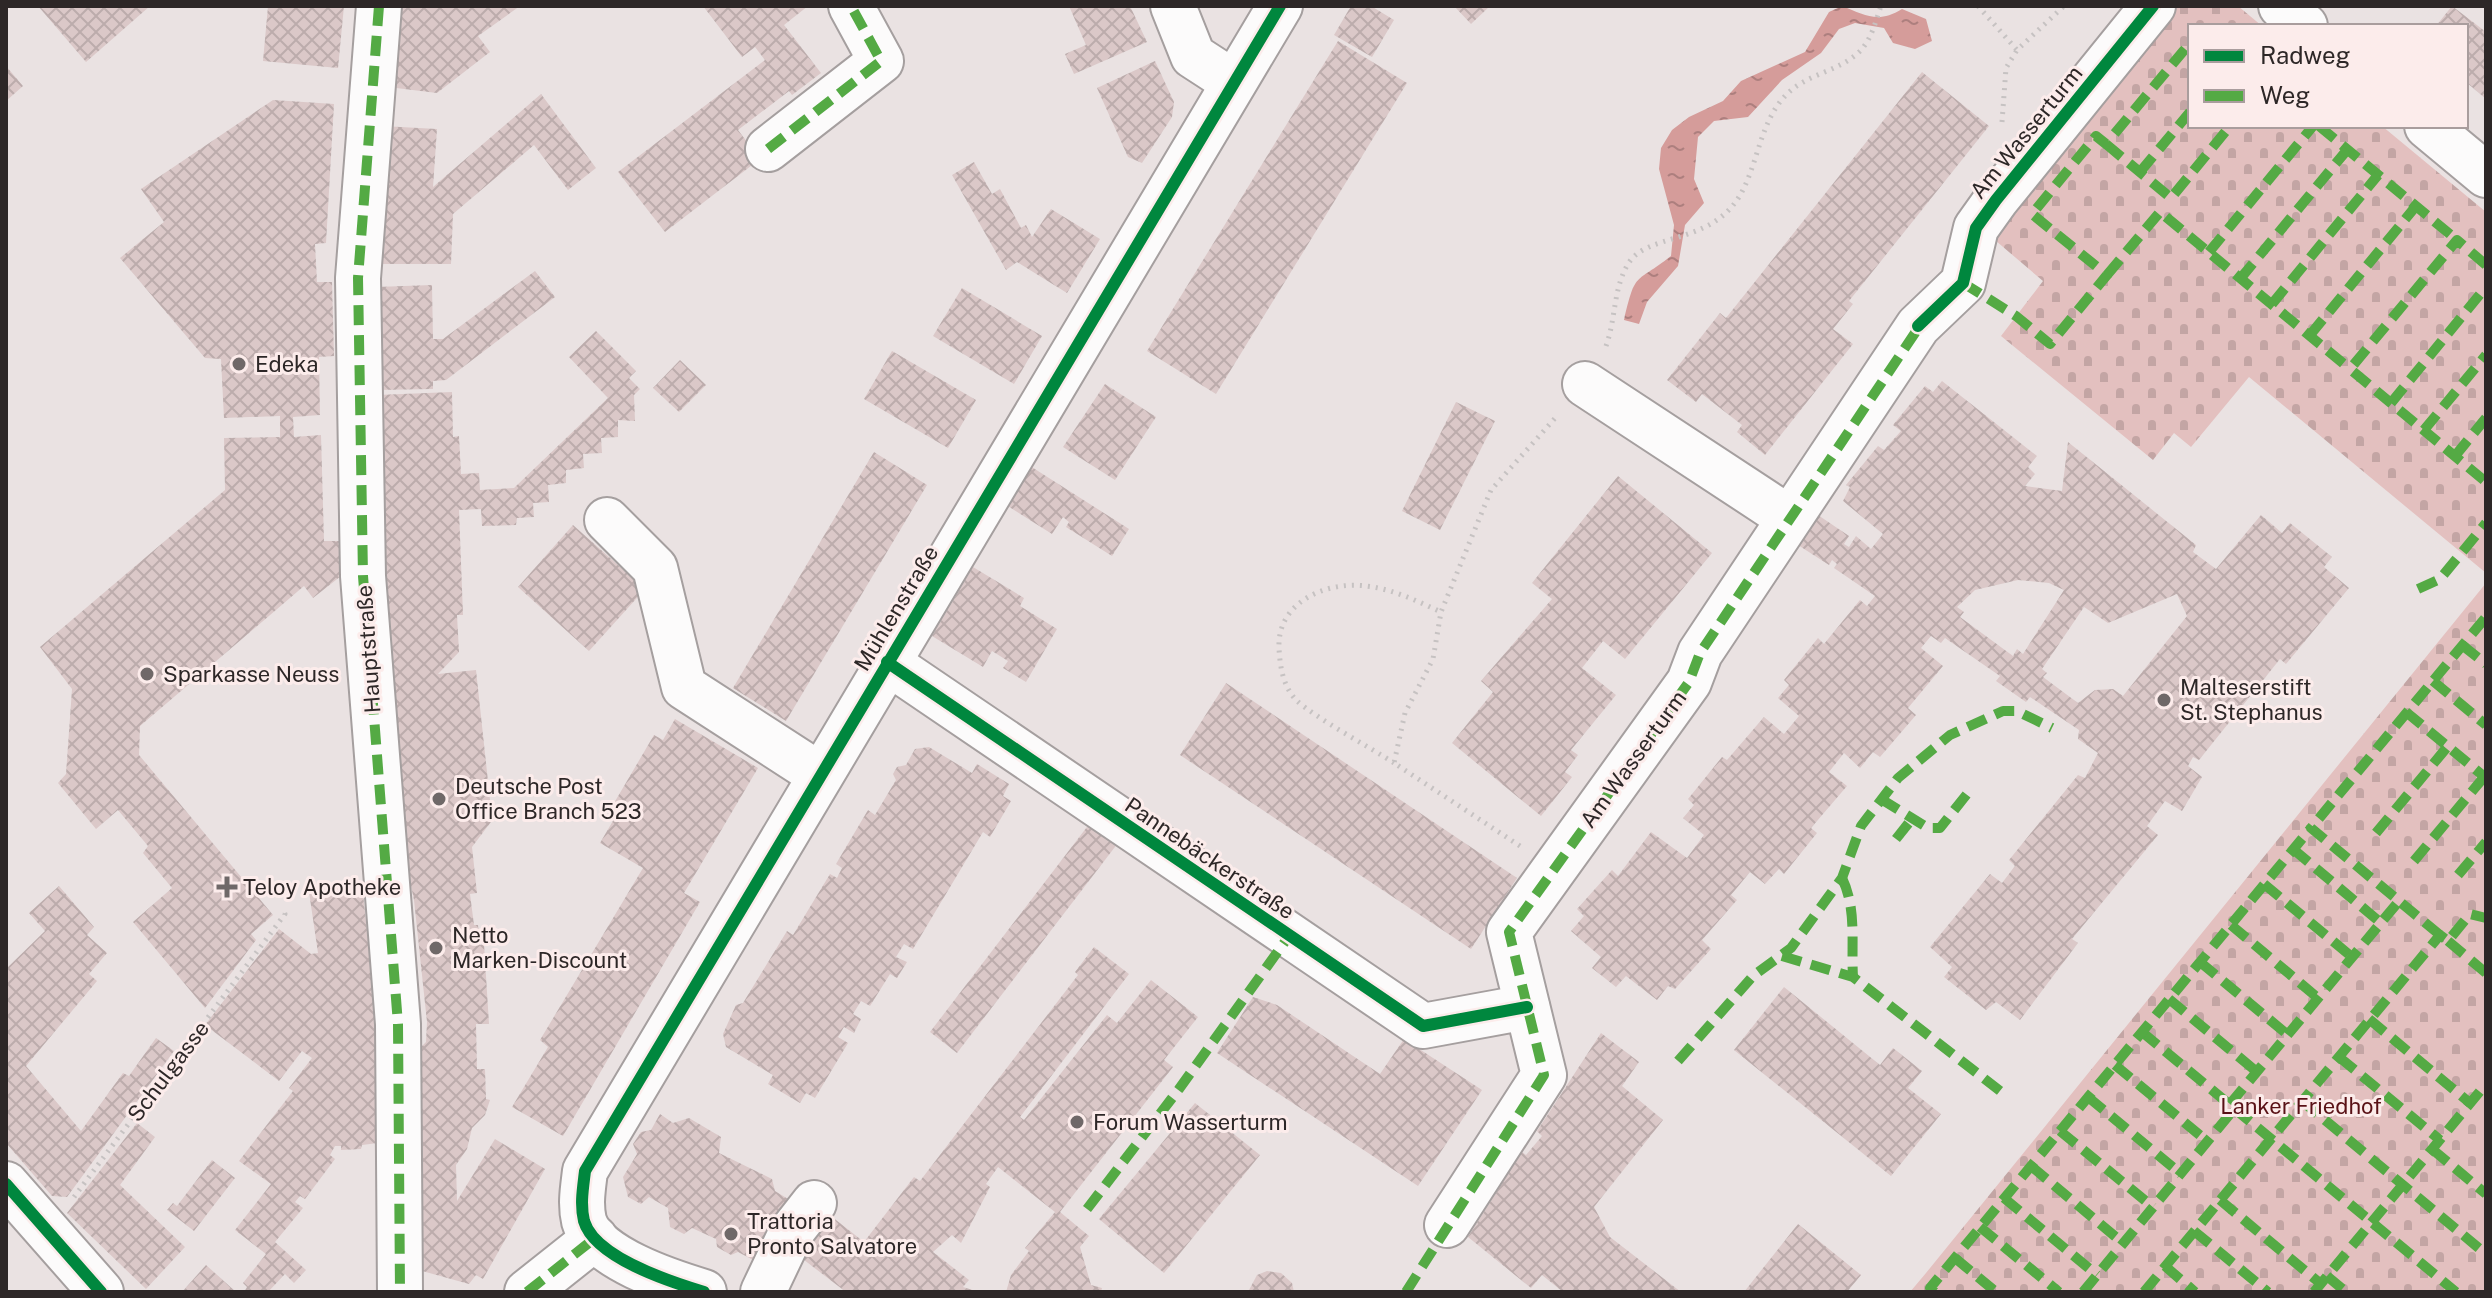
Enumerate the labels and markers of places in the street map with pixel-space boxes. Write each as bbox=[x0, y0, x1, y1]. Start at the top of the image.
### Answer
place label: Edeka bbox=[255, 351, 318, 377]
marker: Edeka bbox=[230, 355, 248, 373]
place label: Sparkasse Neuss bbox=[163, 661, 339, 687]
marker: Sparkasse Neuss bbox=[138, 665, 156, 683]
place label: Malteserstift St. Stephanus bbox=[2180, 674, 2323, 725]
marker: Malteserstift St. Stephanus bbox=[2155, 691, 2173, 709]
place label: Deutsche Post Office Branch 523 bbox=[455, 773, 642, 824]
marker: Deutsche Post Office Branch 523 bbox=[430, 790, 448, 808]
place label: Teloy Apotheke bbox=[243, 874, 401, 900]
marker: Teloy Apotheke bbox=[218, 878, 236, 896]
place label: Netto Marken-Discount bbox=[452, 922, 627, 973]
marker: Netto Marken-Discount bbox=[427, 939, 445, 957]
place label: Forum Wasserturm bbox=[1093, 1109, 1288, 1135]
marker: Forum Wasserturm bbox=[1068, 1113, 1086, 1131]
place label: Trattoria Pronto Salvatore bbox=[747, 1208, 917, 1259]
marker: Trattoria Pronto Salvatore bbox=[722, 1225, 740, 1243]

